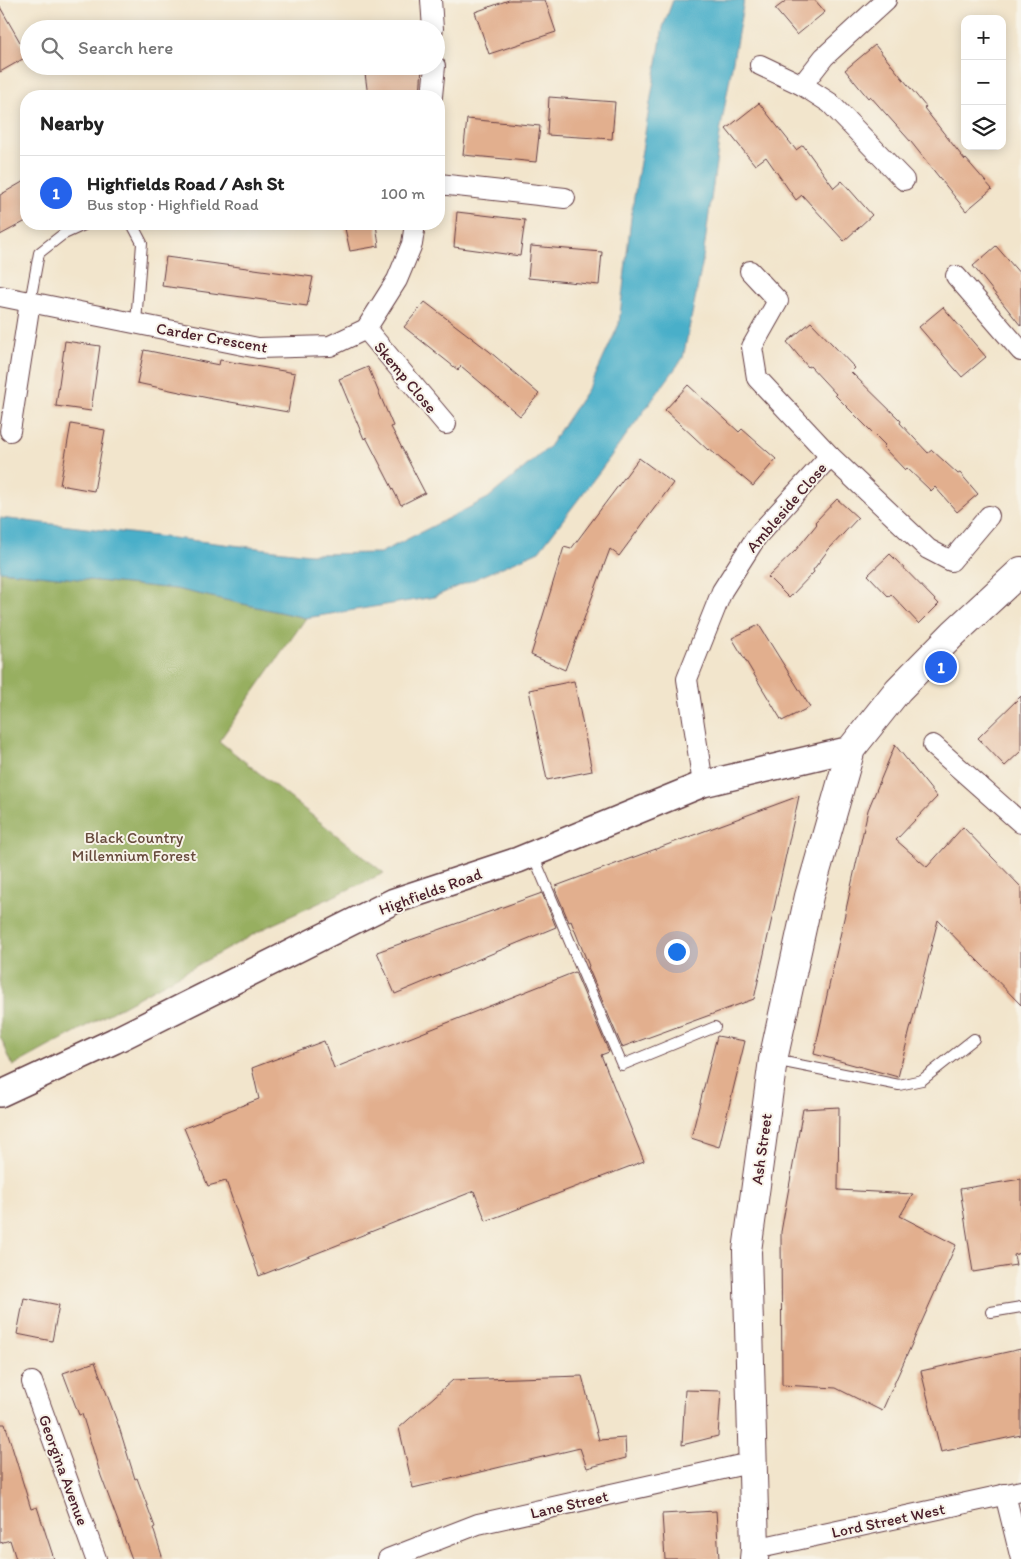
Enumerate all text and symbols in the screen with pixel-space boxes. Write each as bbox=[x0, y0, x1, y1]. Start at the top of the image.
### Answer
map controls bbox=[961, 15, 1006, 150]
button: + bbox=[961, 15, 1006, 60]
search box bbox=[20, 20, 445, 75]
icon: search bbox=[38, 34, 66, 62]
text: Search here bbox=[78, 36, 173, 59]
button: − bbox=[961, 60, 1006, 105]
button: layers bbox=[961, 105, 1006, 150]
text: Nearby bbox=[40, 110, 104, 135]
text: Highfields Road / Ash St bbox=[87, 172, 285, 195]
text: 1 bbox=[52, 184, 60, 203]
text: 100 m bbox=[381, 184, 425, 203]
text: Bus stop · Highfield Road bbox=[87, 195, 259, 214]
street label: Carder Crescent bbox=[155, 318, 269, 357]
street label: Skemp Close bbox=[370, 338, 441, 417]
street label: Ambleside Close bbox=[742, 458, 831, 556]
pin: 1 bbox=[925, 648, 957, 686]
park label: Black Country Millennium Forest bbox=[72, 828, 196, 865]
street label: Highfields Road bbox=[376, 864, 485, 919]
your location bbox=[664, 939, 690, 965]
street label: Ash Street bbox=[747, 1112, 776, 1186]
street label: Georgina Avenue bbox=[35, 1412, 92, 1528]
street label: Lane Street bbox=[528, 1486, 610, 1523]
street label: Lord Street West bbox=[830, 1499, 947, 1542]

